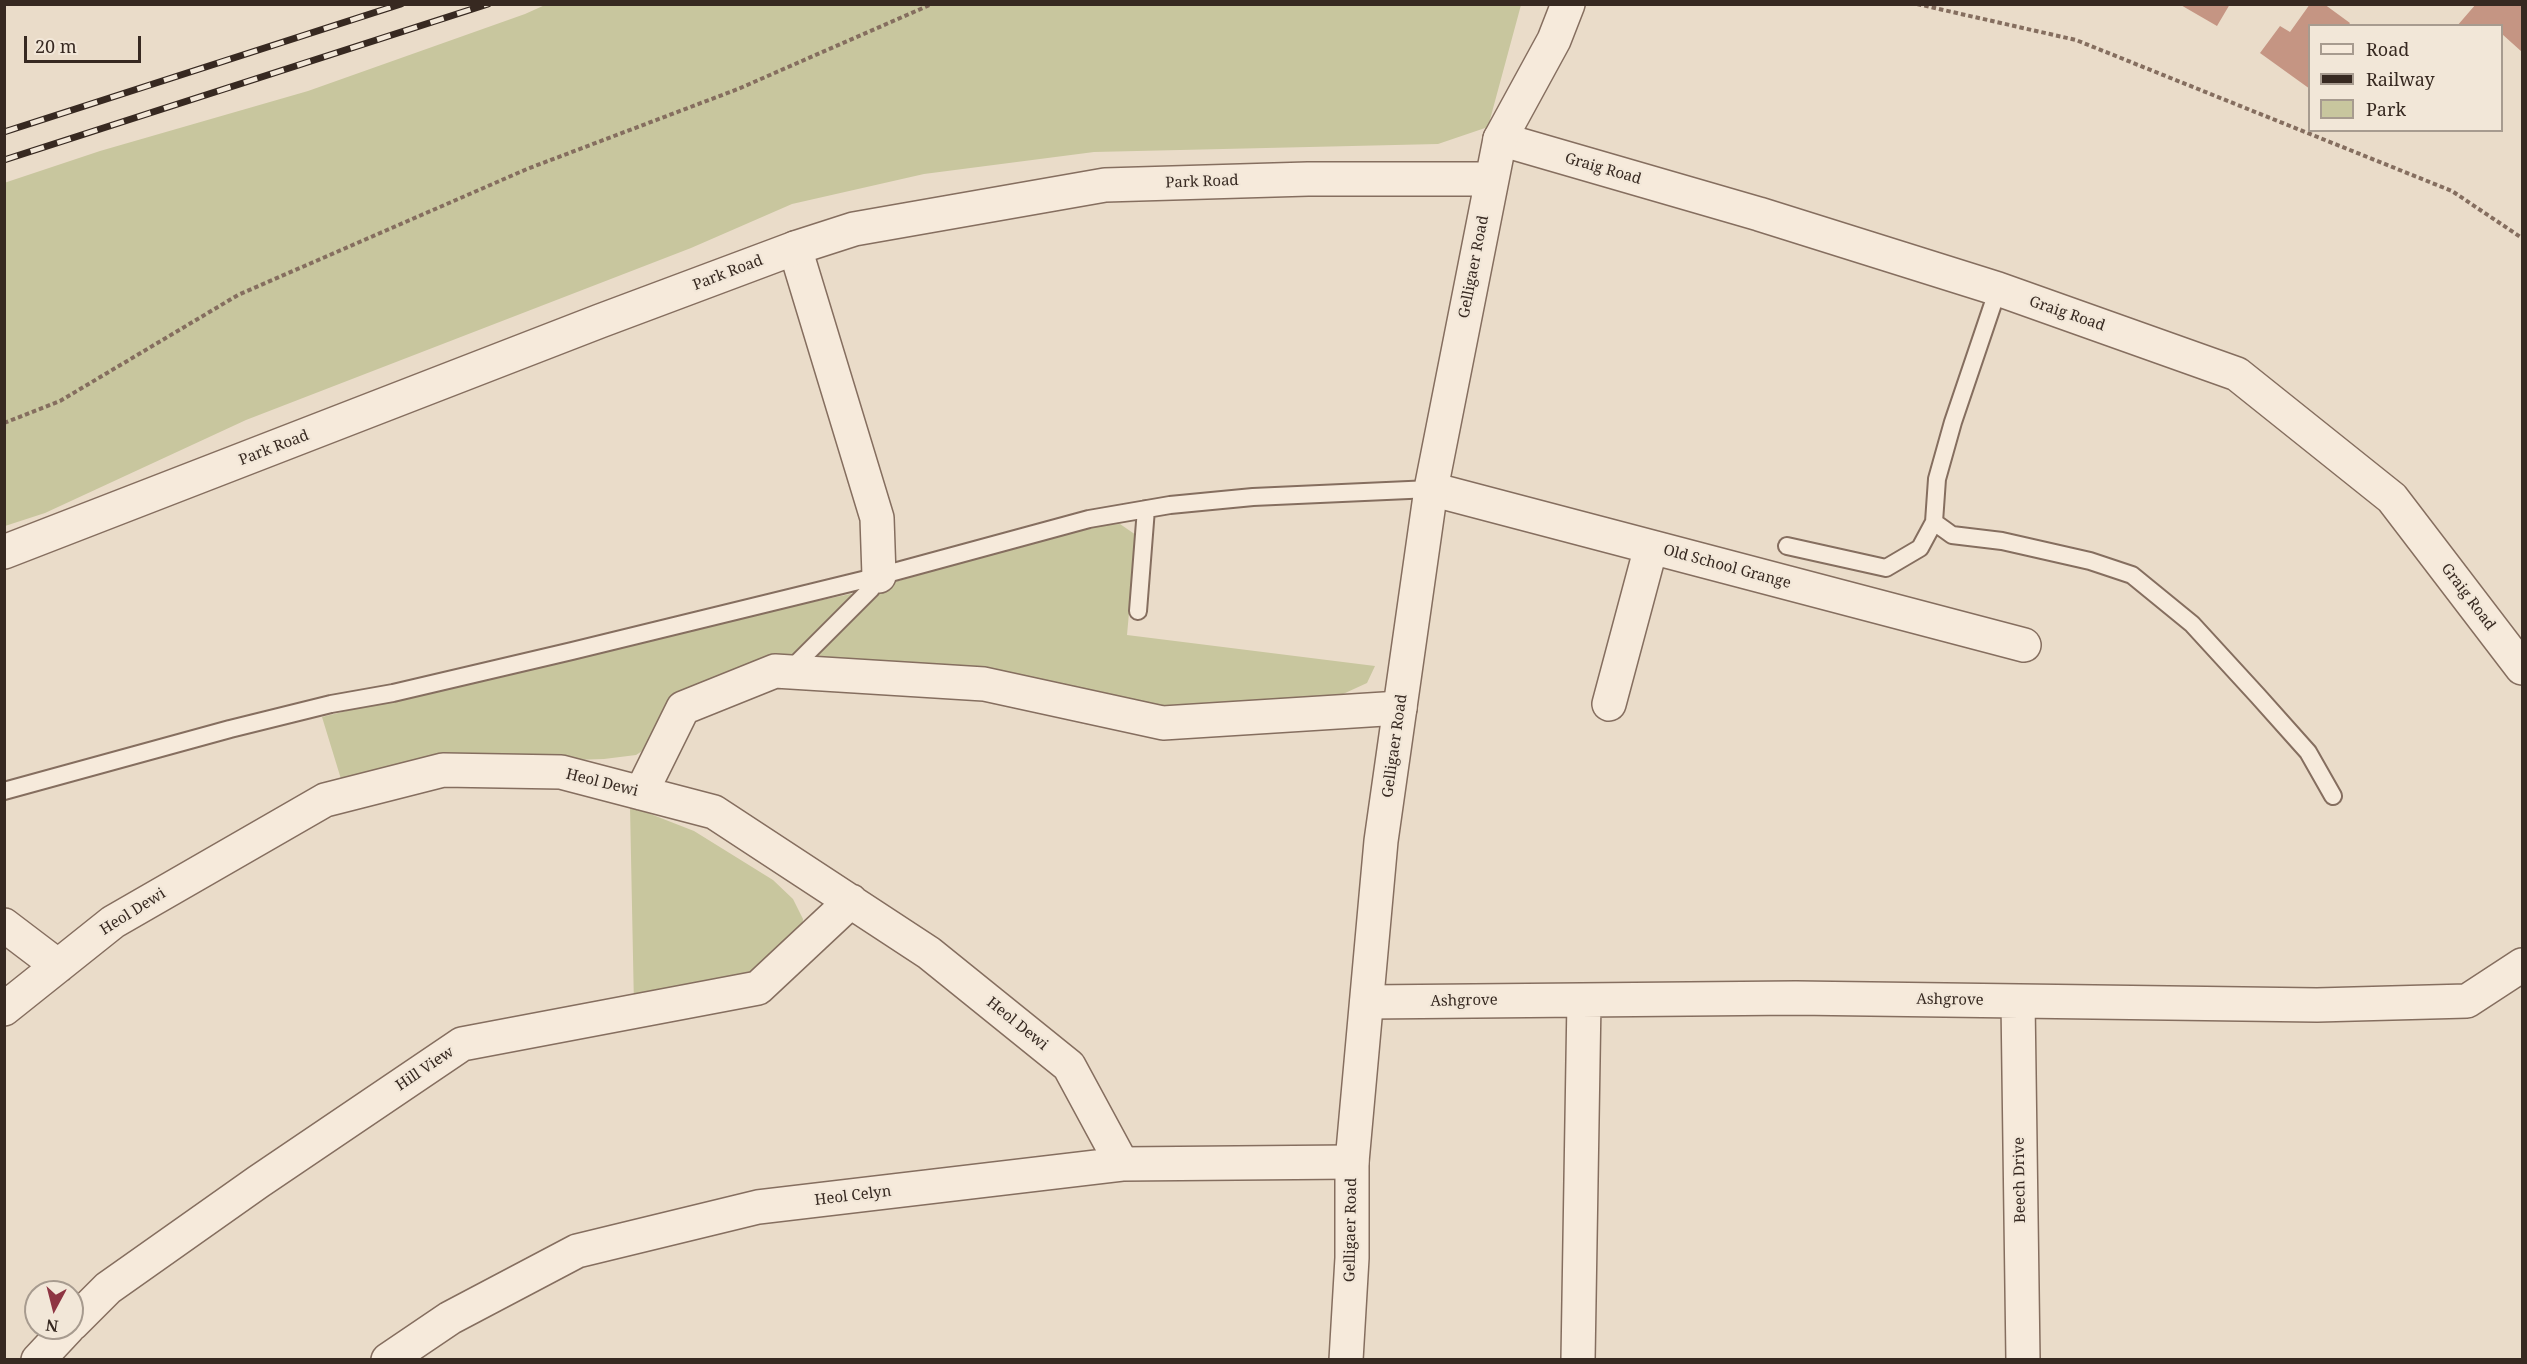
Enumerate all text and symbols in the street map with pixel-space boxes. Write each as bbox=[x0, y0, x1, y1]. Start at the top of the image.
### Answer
scale bar bbox=[27, 24, 144, 62]
legend bbox=[2308, 24, 2503, 132]
text: 20 m bbox=[35, 34, 77, 58]
text: Road bbox=[2366, 37, 2409, 61]
text: Railway bbox=[2366, 67, 2435, 91]
text: Park bbox=[2366, 97, 2406, 121]
street label: Graig Road bbox=[1563, 149, 1643, 189]
street label: Park Road bbox=[1165, 172, 1239, 192]
street label: Gelligaer Road bbox=[1455, 214, 1493, 320]
street label: Park Road bbox=[691, 251, 765, 295]
street label: Graig Road bbox=[2027, 293, 2107, 335]
street label: Park Road bbox=[237, 426, 311, 470]
street label: Old School Grange bbox=[1661, 541, 1793, 593]
street label: Graig Road bbox=[2437, 560, 2499, 634]
street label: Gelligaer Road bbox=[1379, 693, 1411, 799]
street label: Heol Dewi bbox=[564, 765, 640, 801]
street label: Heol Dewi bbox=[97, 885, 169, 939]
street label: Ashgrove bbox=[1916, 990, 1984, 1010]
street label: Ashgrove bbox=[1430, 991, 1498, 1011]
street label: Heol Dewi bbox=[983, 994, 1051, 1054]
street label: Hill View bbox=[393, 1043, 457, 1095]
street label: Beech Drive bbox=[2010, 1137, 2030, 1223]
street label: Gelligaer Road bbox=[1341, 1178, 1361, 1282]
street label: Heol Celyn bbox=[814, 1182, 892, 1210]
north arrow bbox=[24, 1280, 84, 1340]
text: N bbox=[44, 1314, 60, 1338]

